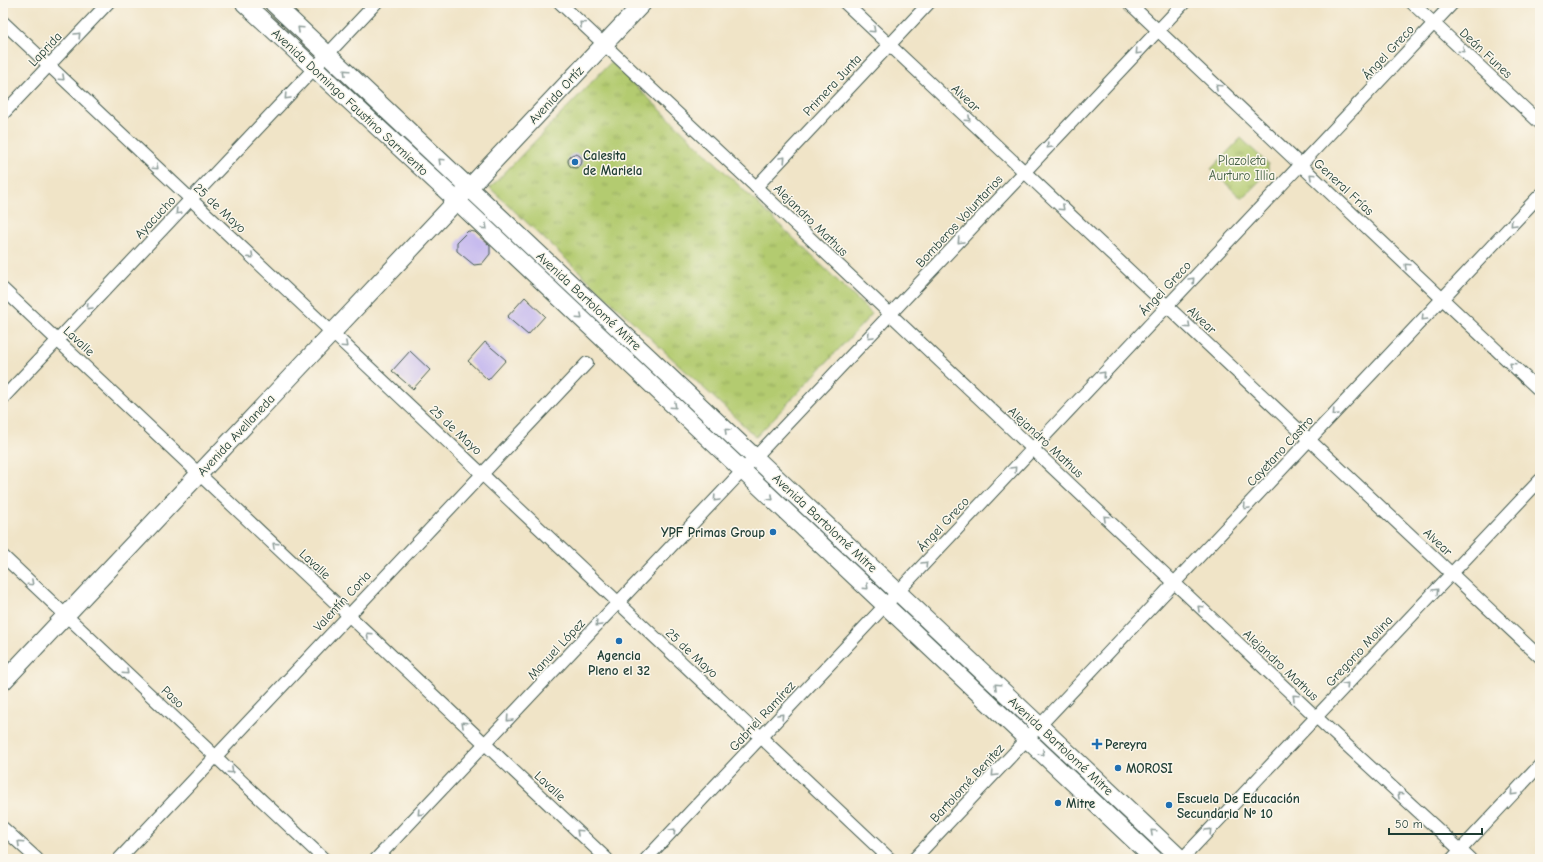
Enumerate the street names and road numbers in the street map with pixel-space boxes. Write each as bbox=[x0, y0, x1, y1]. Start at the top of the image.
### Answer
street label: Ángel Greco bbox=[1358, 21, 1417, 82]
street label: Avenida Domingo Faustino Sarmiento bbox=[269, 25, 431, 179]
street label: Deán Funes bbox=[1457, 25, 1515, 81]
street label: Laprida bbox=[25, 29, 65, 69]
street label: Primera Junta bbox=[800, 51, 864, 119]
street label: Avenida Ortíz bbox=[526, 63, 587, 127]
street label: Alvear bbox=[948, 81, 984, 116]
street label: General Frías bbox=[1311, 156, 1377, 218]
street label: Bomberos Voluntarios bbox=[912, 172, 1006, 270]
street label: 25 de Mayo bbox=[191, 180, 249, 236]
street label: Alejandro Mathus bbox=[771, 181, 851, 259]
street label: Ayacucho bbox=[131, 192, 179, 241]
street label: Avenida Bartolomé Mitre bbox=[533, 249, 645, 354]
street label: Ángel Greco bbox=[1135, 257, 1194, 318]
street label: Alvear bbox=[1184, 303, 1220, 338]
street label: Lavalle bbox=[60, 323, 98, 359]
street label: Avenida Avellaneda bbox=[194, 391, 278, 479]
street label: 25 de Mayo bbox=[427, 402, 485, 458]
street label: Alejandro Mathus bbox=[1005, 403, 1087, 481]
street label: Cayetano Castro bbox=[1244, 413, 1317, 489]
street label: Avenida Bartolomé Mitre bbox=[769, 471, 881, 576]
street label: Ángel Greco bbox=[913, 493, 972, 554]
street label: Alvear bbox=[1420, 525, 1456, 560]
street label: Lavalle bbox=[296, 546, 334, 582]
street label: Valentín Coria bbox=[310, 568, 374, 634]
street label: Gregorio Molina bbox=[1322, 612, 1396, 690]
street label: Manuel López bbox=[524, 615, 588, 682]
street label: 25 de Mayo bbox=[663, 625, 721, 681]
street label: Alejandro Mathus bbox=[1240, 626, 1322, 704]
street label: Gabriel Ramírez bbox=[726, 678, 798, 754]
street label: Paso bbox=[158, 683, 188, 711]
street label: Avenida Bartolomé Mitre bbox=[1005, 694, 1117, 799]
street label: Bartolomé Benitez bbox=[927, 740, 1007, 825]
street label: Lavalle bbox=[531, 768, 569, 804]

